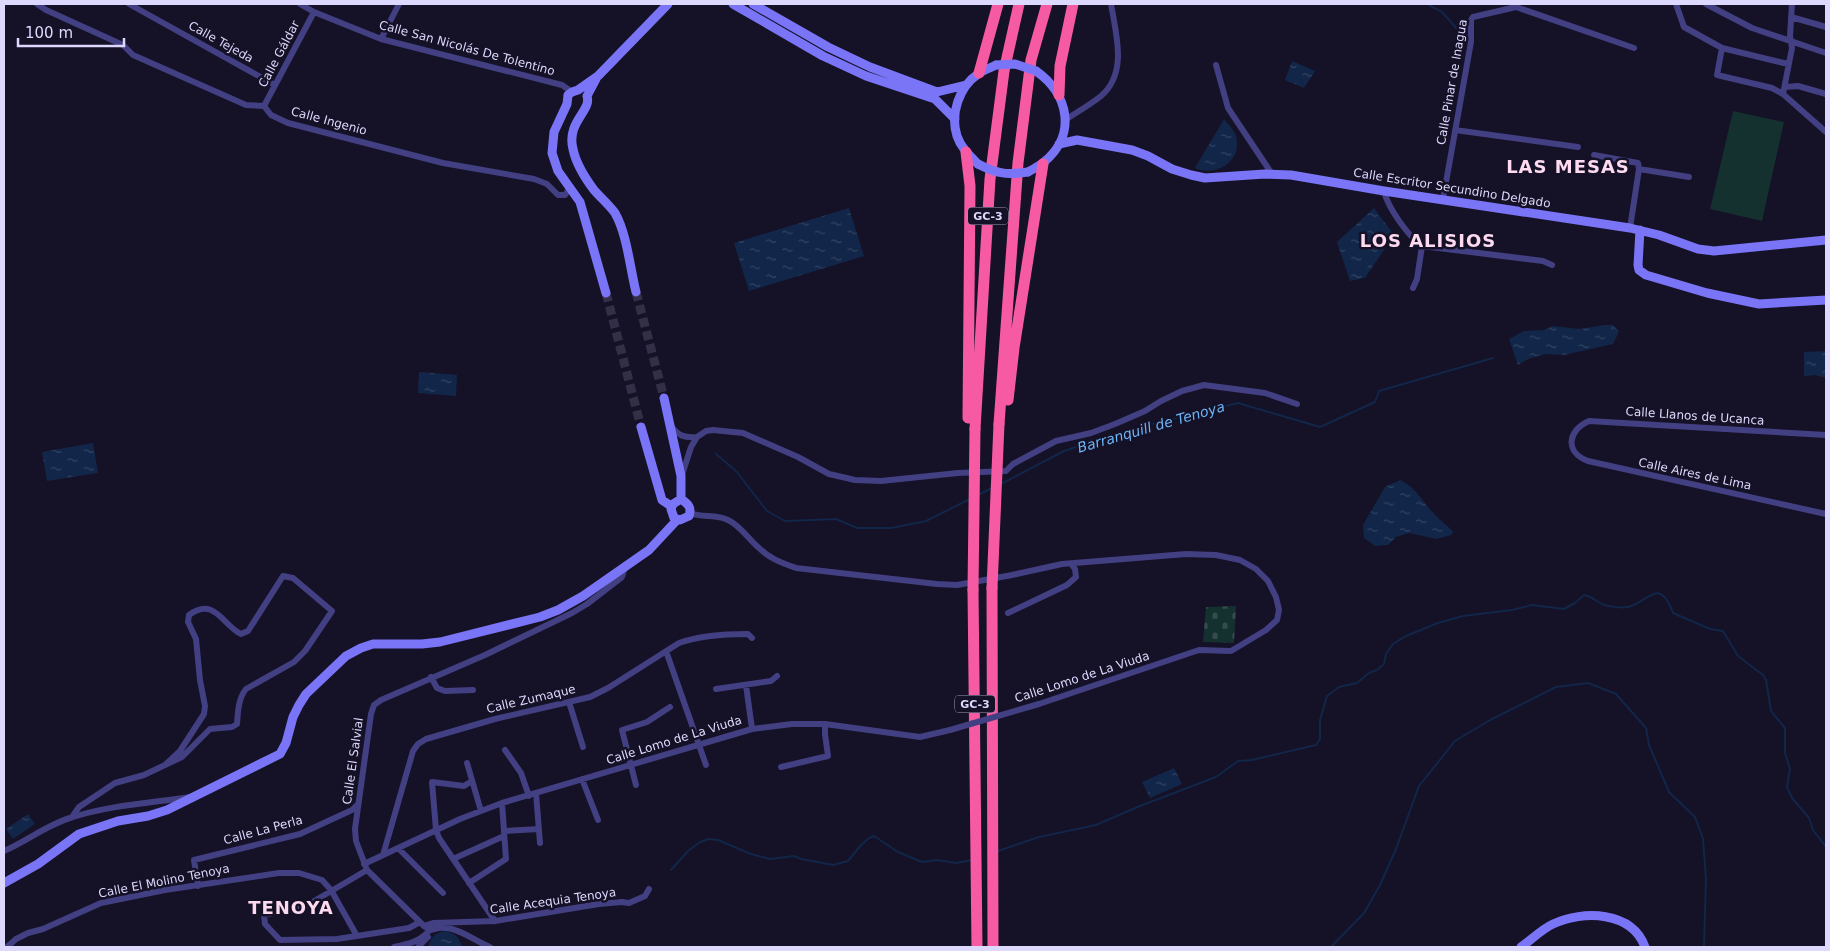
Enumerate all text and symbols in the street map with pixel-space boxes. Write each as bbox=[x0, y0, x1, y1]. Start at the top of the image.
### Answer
scale bar bbox=[18, 15, 124, 47]
street label: Calle Tejeda bbox=[186, 18, 256, 66]
street label: Calle Gáldar bbox=[256, 18, 302, 90]
street label: Calle San Nicolás De Tolentino bbox=[378, 18, 556, 78]
street label: Calle Pinar de Inagua bbox=[1434, 18, 1470, 146]
text: 100 m bbox=[25, 24, 73, 42]
street label: Calle Ingenio bbox=[290, 104, 368, 138]
district label: LAS MESAS bbox=[1506, 156, 1630, 177]
street label: Calle Escritor Secundino Delgado bbox=[1352, 165, 1552, 211]
road number: GC-3 bbox=[968, 208, 1008, 225]
district label: LOS ALISIOS bbox=[1360, 230, 1496, 251]
water label: Barranquill de Tenoya bbox=[1075, 398, 1227, 456]
street label: Calle Llanos de Ucanca bbox=[1625, 404, 1765, 428]
street label: Calle Aires de Lima bbox=[1637, 455, 1753, 493]
street label: Calle Lomo de La Viuda bbox=[1013, 649, 1151, 705]
street label: Calle Zumaque bbox=[485, 682, 577, 716]
road number: GC-3 bbox=[955, 696, 995, 712]
street label: Calle Lomo de La Viuda bbox=[605, 713, 743, 767]
street label: Calle El Salvial bbox=[340, 717, 366, 805]
street label: Calle La Perla bbox=[222, 813, 304, 847]
street label: Calle El Molino Tenoya bbox=[97, 861, 231, 901]
street label: Calle Acequia Tenoya bbox=[489, 885, 617, 917]
district label: TENOYA bbox=[248, 897, 334, 918]

